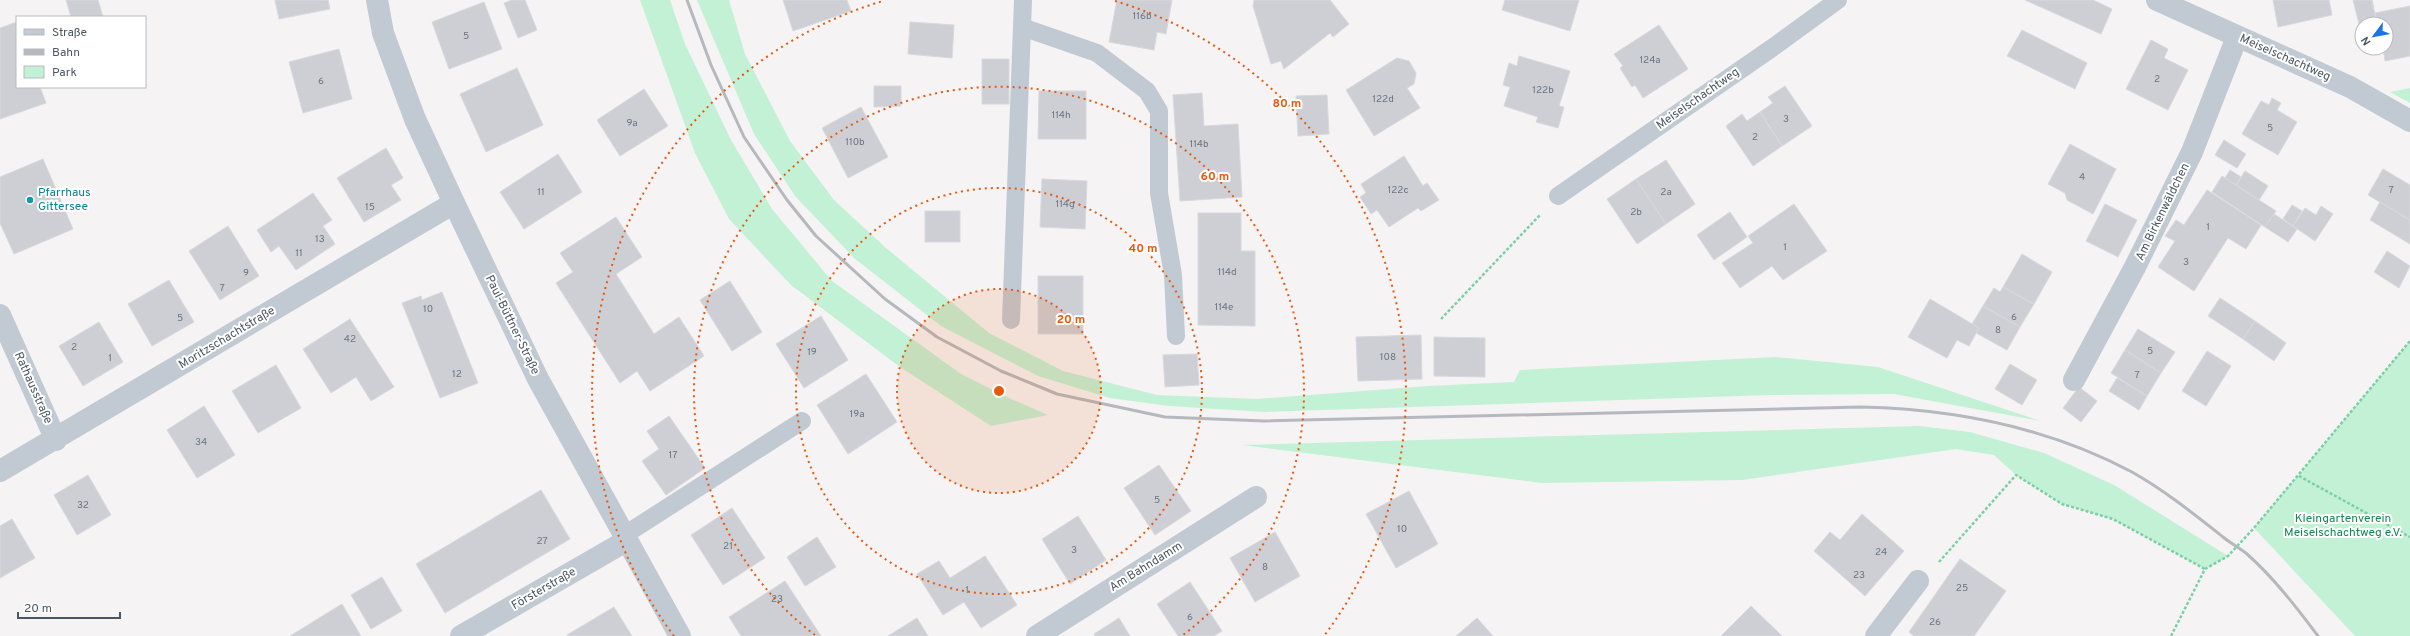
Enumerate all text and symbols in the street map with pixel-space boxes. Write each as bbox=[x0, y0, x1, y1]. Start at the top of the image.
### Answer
house number: 116b bbox=[1132, 10, 1152, 23]
legend bbox=[16, 16, 146, 88]
north arrow bbox=[2354, 16, 2394, 56]
text: Straße bbox=[52, 25, 87, 41]
house number: 5 bbox=[463, 30, 469, 43]
street label: Meiselschachtweg bbox=[2237, 31, 2333, 85]
text: N bbox=[2358, 34, 2374, 48]
text: Bahn bbox=[52, 45, 80, 61]
house number: 124a bbox=[1639, 54, 1661, 67]
street label: Meiselschachtweg bbox=[1653, 64, 1743, 134]
text: Park bbox=[52, 65, 77, 81]
house number: 2 bbox=[2154, 73, 2160, 86]
house number: 6 bbox=[318, 75, 324, 88]
house number: 122b bbox=[1532, 84, 1554, 97]
house number: 122d bbox=[1372, 93, 1394, 106]
text: 80 m bbox=[1273, 96, 1301, 112]
house number: 114h bbox=[1051, 109, 1071, 122]
house number: 3 bbox=[1783, 113, 1789, 126]
house number: 9a bbox=[626, 117, 638, 130]
house number: 5 bbox=[2267, 122, 2273, 135]
house number: 2 bbox=[1752, 131, 1758, 144]
house number: 110b bbox=[845, 136, 865, 149]
house number: 114b bbox=[1189, 138, 1209, 151]
street label: Am Birkenwäldchen bbox=[2132, 160, 2194, 264]
text: 60 m bbox=[1201, 169, 1229, 185]
house number: 4 bbox=[2079, 171, 2085, 184]
house number: 122c bbox=[1388, 184, 1408, 197]
house number: 7 bbox=[2388, 184, 2394, 197]
place label: Pfarrhaus Gittersee bbox=[38, 185, 91, 215]
house number: 11 bbox=[537, 186, 545, 199]
house number: 2a bbox=[1660, 186, 1672, 199]
marker: Pfarrhaus Gittersee bbox=[25, 195, 35, 205]
house number: 114g bbox=[1055, 198, 1075, 211]
house number: 15 bbox=[365, 201, 375, 214]
house number: 2b bbox=[1630, 206, 1642, 219]
house number: 1 bbox=[2206, 221, 2210, 234]
house number: 13 bbox=[315, 233, 325, 246]
text: 40 m bbox=[1128, 241, 1158, 257]
house number: 1 bbox=[1783, 241, 1787, 254]
house number: 11 bbox=[295, 247, 303, 260]
house number: 3 bbox=[2183, 256, 2189, 269]
house number: 114d bbox=[1217, 266, 1237, 279]
house number: 9 bbox=[243, 267, 249, 280]
street label: Paul-Büttner-Straße bbox=[481, 273, 543, 377]
house number: 7 bbox=[219, 282, 225, 295]
house number: 114e bbox=[1215, 301, 1233, 314]
street label: Moritzschachtstraße bbox=[176, 303, 278, 373]
house number: 10 bbox=[423, 303, 433, 316]
house number: 6 bbox=[2011, 311, 2017, 324]
house number: 5 bbox=[177, 312, 183, 325]
text: 20 m bbox=[1057, 312, 1085, 328]
house number: 8 bbox=[1995, 324, 2001, 337]
house number: 42 bbox=[344, 333, 356, 346]
house number: 2 bbox=[71, 341, 77, 354]
house number: 5 bbox=[2147, 345, 2153, 358]
house number: 19 bbox=[807, 346, 817, 359]
street label: Rathausstraße bbox=[10, 349, 56, 427]
house number: 108 bbox=[1380, 351, 1396, 364]
house number: 1 bbox=[108, 352, 112, 365]
house number: 12 bbox=[452, 368, 462, 381]
house number: 7 bbox=[2134, 369, 2140, 382]
centre of rings bbox=[992, 384, 1006, 398]
house number: 19a bbox=[850, 408, 864, 421]
house number: 34 bbox=[195, 436, 207, 449]
house number: 17 bbox=[669, 449, 677, 462]
house number: 5 bbox=[1154, 494, 1160, 507]
house number: 32 bbox=[77, 499, 89, 512]
park label: Kleingartenverein Meiselschachtweg e.V. bbox=[2284, 511, 2402, 541]
house number: 10 bbox=[1397, 523, 1407, 536]
house number: 27 bbox=[536, 535, 548, 548]
street label: Am Bahndamm bbox=[1107, 538, 1185, 596]
house number: 21 bbox=[723, 540, 733, 553]
house number: 3 bbox=[1071, 544, 1077, 557]
house number: 24 bbox=[1875, 546, 1887, 559]
house number: 8 bbox=[1262, 561, 1268, 574]
street label: Försterstraße bbox=[509, 564, 579, 614]
house number: 23 bbox=[1853, 569, 1865, 582]
house number: 25 bbox=[1956, 582, 1968, 595]
house number: 1 bbox=[965, 584, 969, 597]
house number: 23 bbox=[771, 593, 783, 606]
scale bar bbox=[18, 594, 120, 620]
text: 20 m bbox=[24, 601, 52, 617]
house number: 6 bbox=[1187, 611, 1193, 624]
house number: 26 bbox=[1929, 616, 1941, 629]

